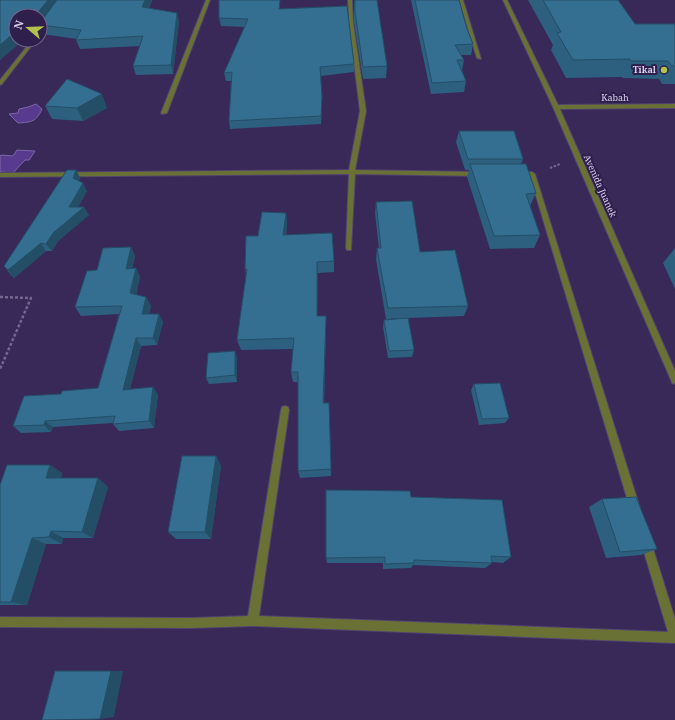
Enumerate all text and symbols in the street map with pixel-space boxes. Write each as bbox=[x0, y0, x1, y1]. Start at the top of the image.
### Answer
north arrow bbox=[8, 8, 48, 48]
text: N bbox=[10, 18, 27, 31]
place label: Tikal bbox=[633, 63, 657, 76]
marker: Tikal bbox=[659, 65, 669, 75]
street label: Kabah bbox=[601, 91, 629, 104]
street label: Avenida Juanek bbox=[581, 152, 620, 220]

